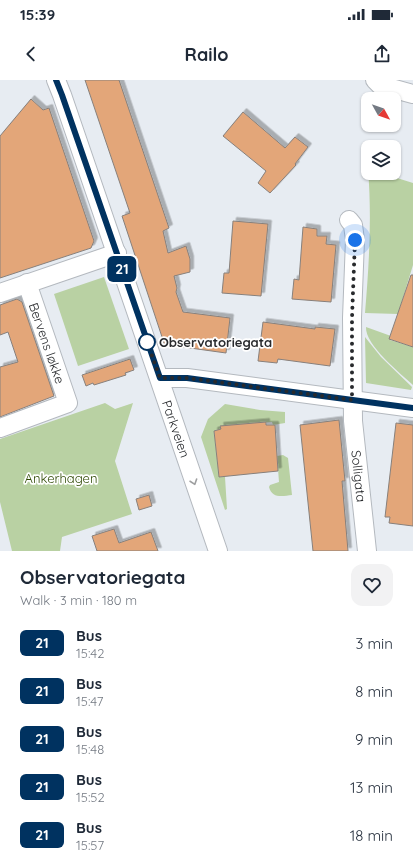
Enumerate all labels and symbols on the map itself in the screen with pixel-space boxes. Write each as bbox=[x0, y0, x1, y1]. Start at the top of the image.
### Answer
north arrow bbox=[361, 92, 401, 132]
your location bbox=[345, 230, 365, 250]
line badge: 21 bbox=[104, 256, 140, 282]
street label: Bervens løkke bbox=[26, 300, 68, 386]
marker: Observatoriegata bbox=[138, 333, 156, 351]
place label: Observatoriegata bbox=[159, 334, 272, 350]
street label: Parkveien bbox=[159, 398, 193, 460]
street label: Solligata bbox=[348, 449, 370, 503]
park label: Ankerhagen bbox=[25, 470, 97, 486]
one-way arrow bbox=[189, 478, 198, 485]

